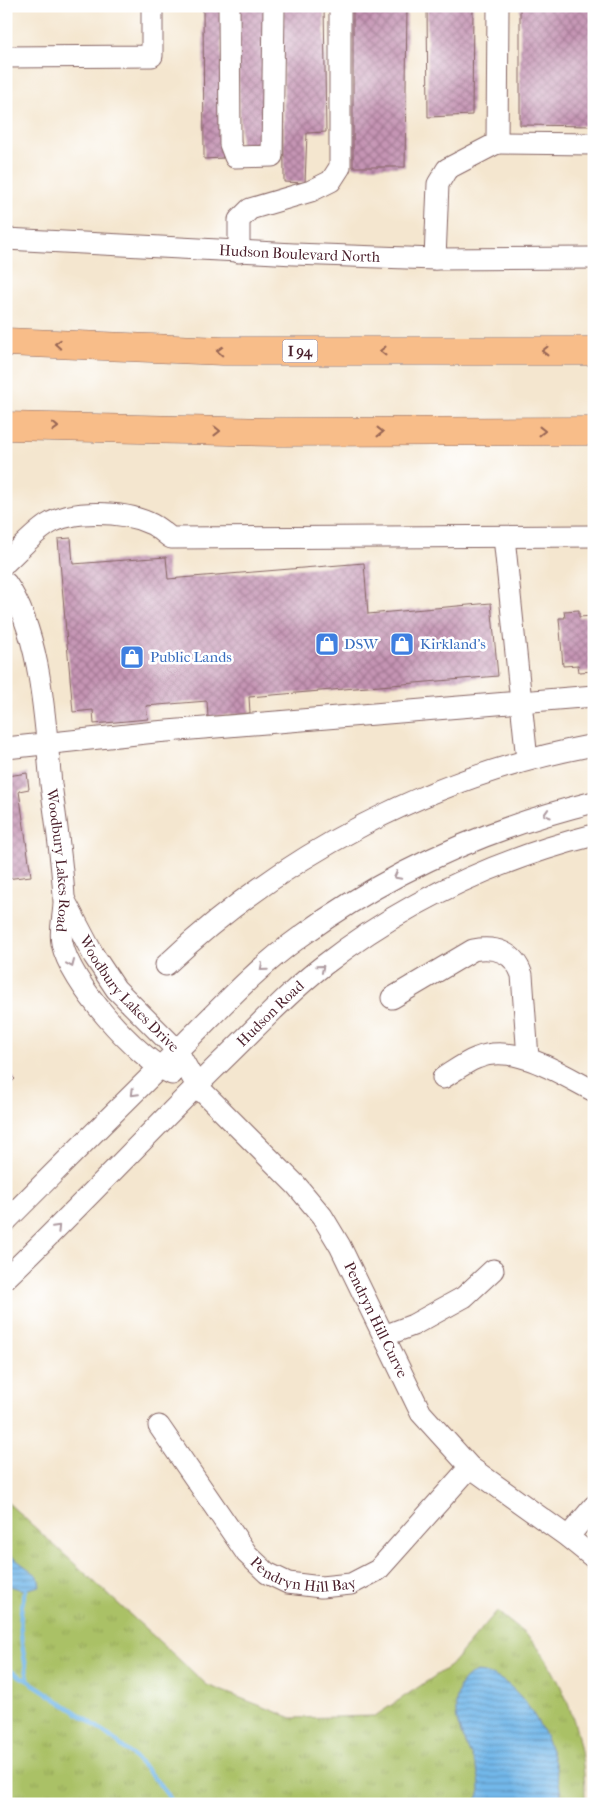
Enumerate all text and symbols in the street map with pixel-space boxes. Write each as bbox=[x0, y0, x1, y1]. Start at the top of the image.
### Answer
street label: Hudson Boulevard North bbox=[219, 241, 381, 266]
one-way arrow bbox=[53, 338, 61, 349]
road number: I 94 bbox=[282, 340, 318, 362]
one-way arrow bbox=[216, 346, 224, 356]
one-way arrow bbox=[378, 346, 386, 356]
one-way arrow bbox=[541, 346, 548, 356]
one-way arrow bbox=[51, 422, 59, 433]
one-way arrow bbox=[214, 426, 222, 436]
one-way arrow bbox=[539, 426, 547, 436]
one-way arrow bbox=[376, 427, 384, 437]
shop icon: DSW bbox=[314, 631, 340, 657]
shop icon: Kirkland's bbox=[389, 631, 415, 657]
place label: DSW bbox=[344, 635, 379, 653]
place label: Kirkland's bbox=[420, 635, 486, 653]
shop icon: Public Lands bbox=[119, 644, 145, 670]
place label: Public Lands bbox=[150, 648, 232, 666]
street label: Woodbury Lakes Road bbox=[43, 787, 73, 934]
one-way arrow bbox=[543, 808, 551, 818]
one-way arrow bbox=[393, 870, 402, 880]
street label: Woodbury Lakes Drive bbox=[75, 931, 183, 1056]
one-way arrow bbox=[64, 959, 75, 968]
one-way arrow bbox=[260, 962, 269, 971]
one-way arrow bbox=[315, 965, 324, 974]
street label: Hudson Road bbox=[233, 976, 308, 1050]
one-way arrow bbox=[131, 1087, 140, 1096]
one-way arrow bbox=[51, 1225, 60, 1234]
street label: Pendryn Hill Curve bbox=[340, 1259, 412, 1381]
street label: Pendryn Hill Bay bbox=[247, 1553, 361, 1596]

